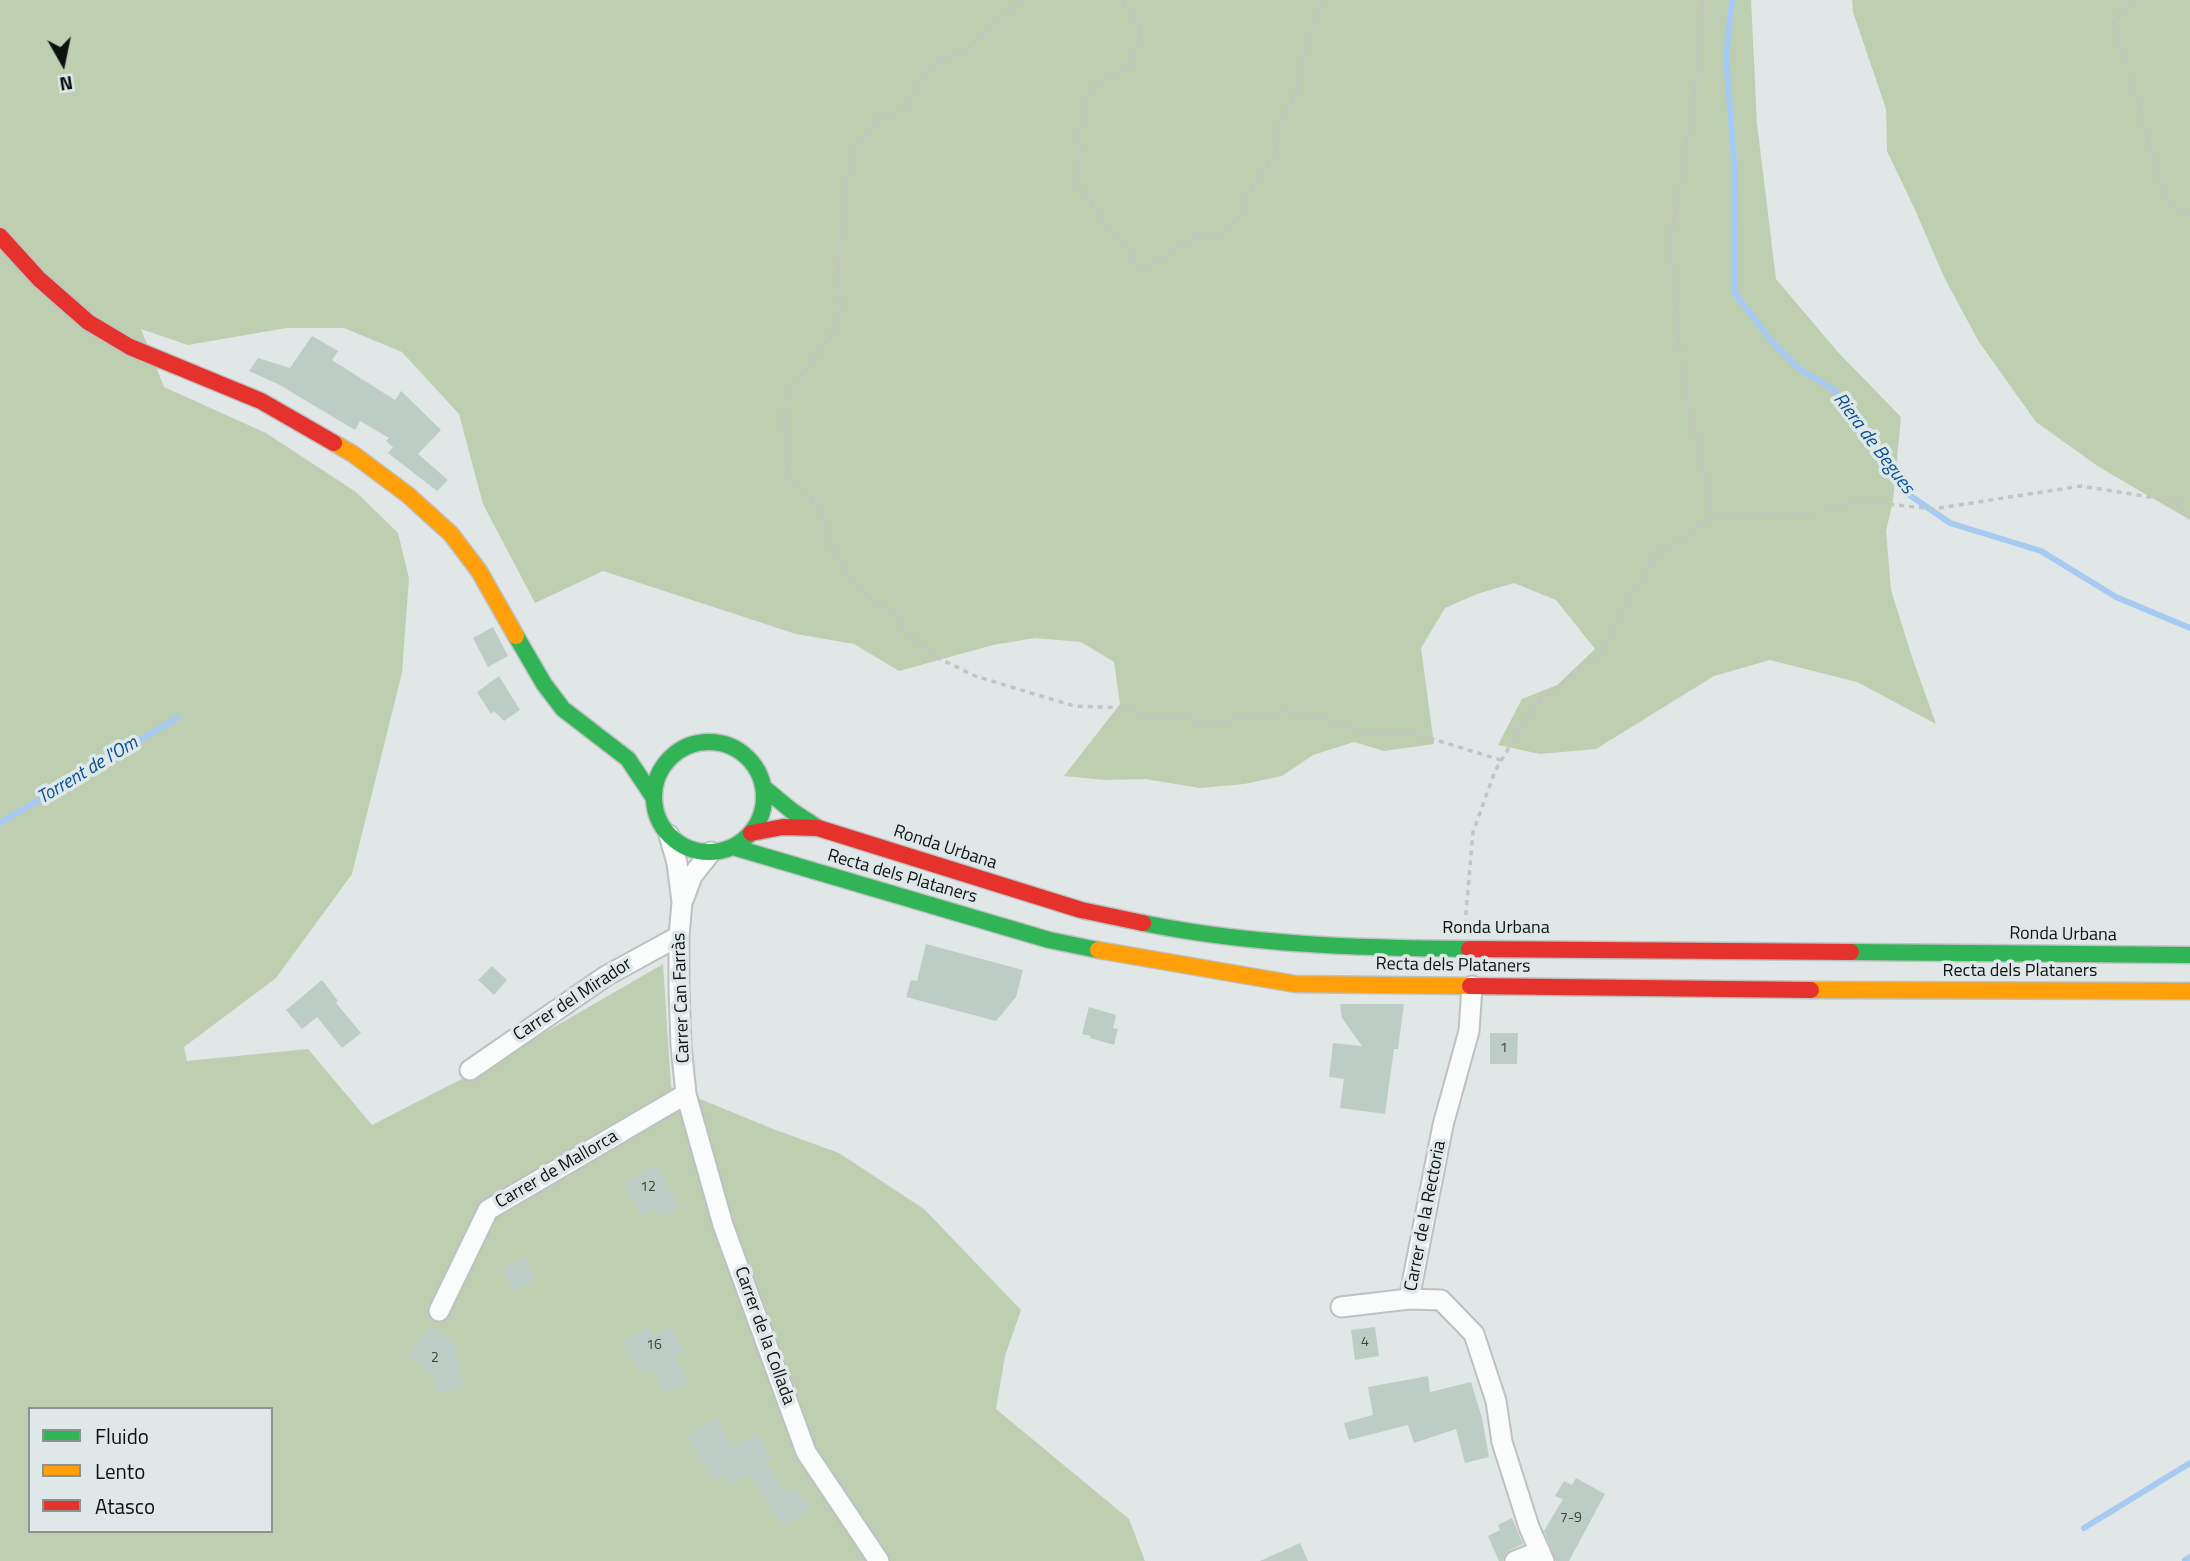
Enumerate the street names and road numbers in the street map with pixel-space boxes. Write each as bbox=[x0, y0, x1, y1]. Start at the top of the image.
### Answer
street label: Ronda Urbana bbox=[891, 821, 999, 875]
street label: Recta dels Plataners bbox=[825, 845, 979, 909]
street label: Ronda Urbana bbox=[1442, 918, 1550, 940]
street label: Ronda Urbana bbox=[2009, 923, 2117, 947]
street label: Carrer Can Farràs bbox=[669, 932, 695, 1064]
street label: Carrer del Mirador bbox=[510, 954, 636, 1046]
street label: Recta dels Plataners bbox=[1375, 954, 1531, 978]
street label: Recta dels Plataners bbox=[1943, 961, 2097, 983]
street label: Carrer de Mallorca bbox=[492, 1126, 622, 1214]
street label: Carrer de la Rectoria bbox=[1401, 1139, 1451, 1293]
street label: Carrer de la Collada bbox=[729, 1264, 799, 1408]

